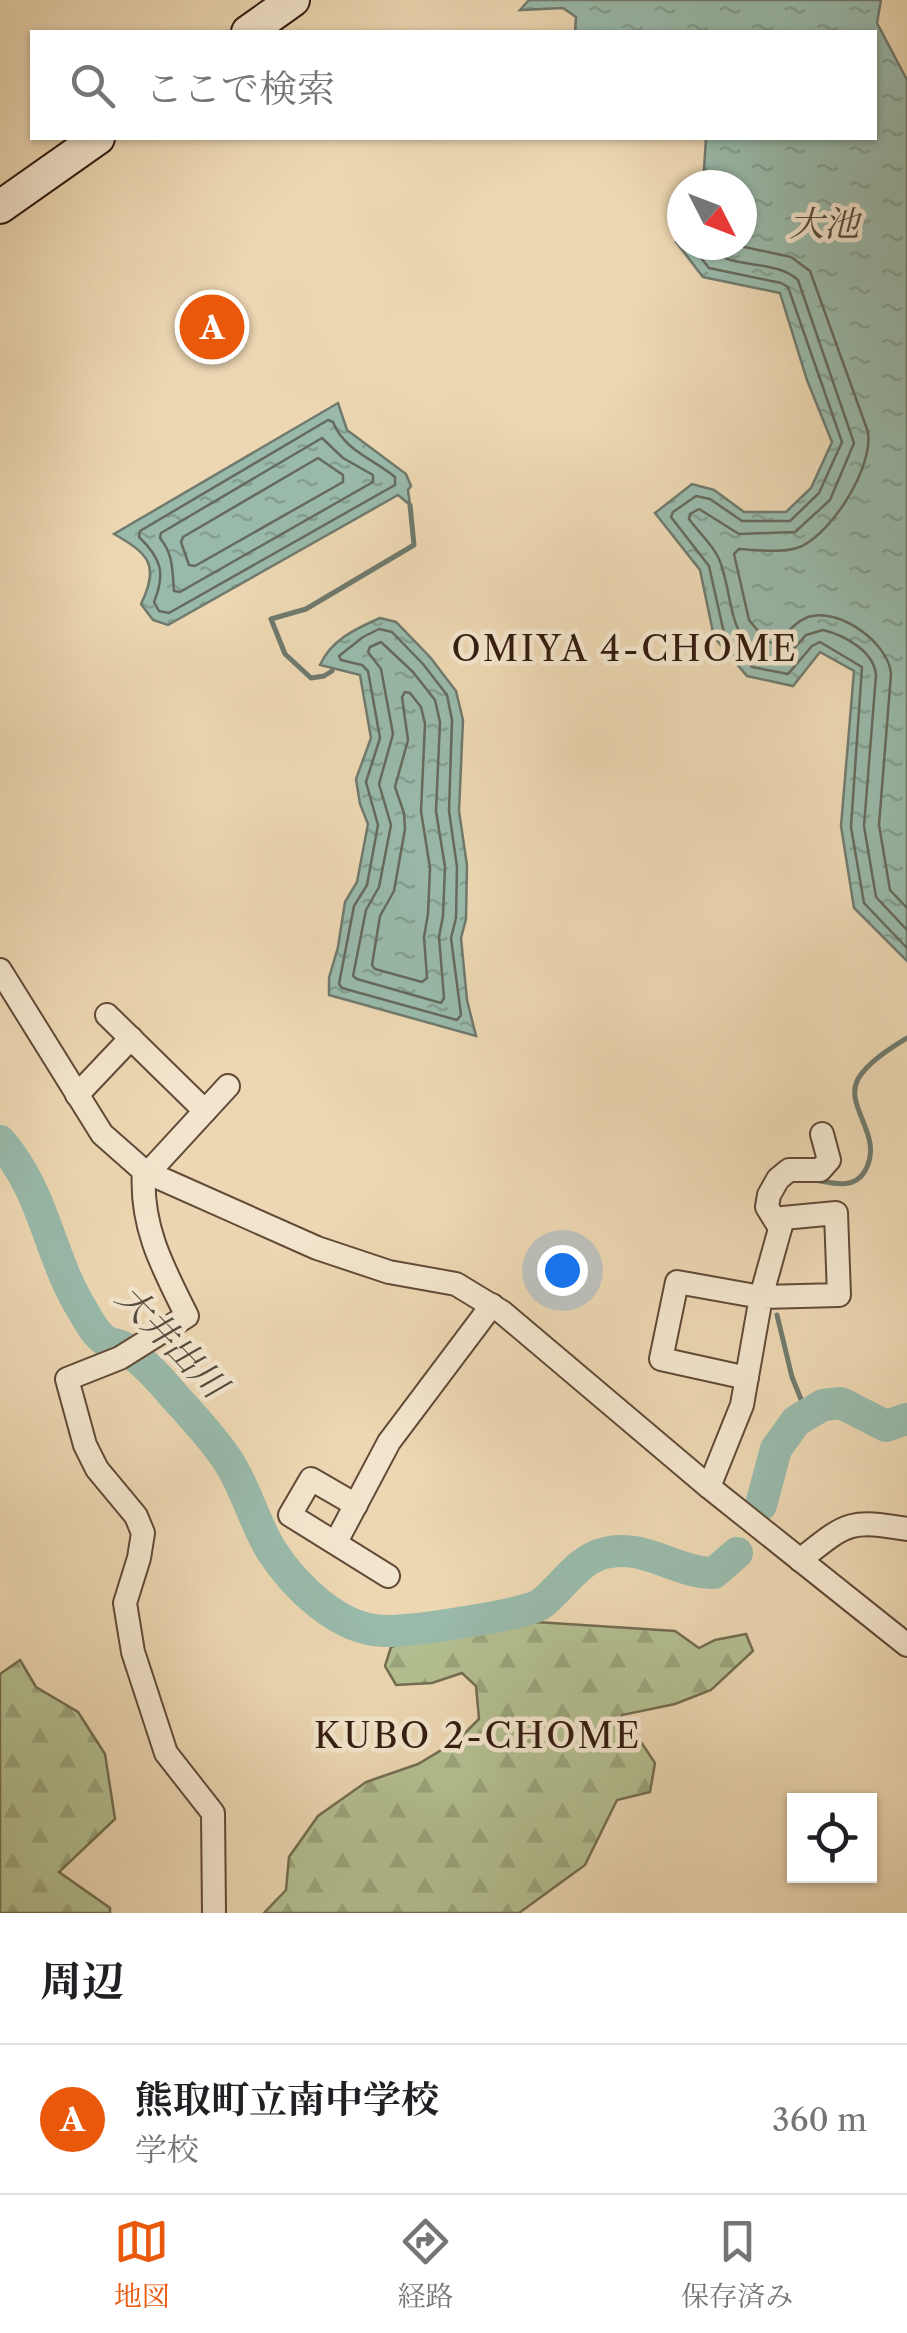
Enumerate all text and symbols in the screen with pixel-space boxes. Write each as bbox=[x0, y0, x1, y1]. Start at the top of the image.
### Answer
search box bbox=[30, 30, 877, 140]
icon: search bbox=[65, 58, 120, 113]
text: ここで検索 bbox=[145, 65, 335, 112]
north arrow bbox=[667, 170, 757, 260]
water label: 大池 bbox=[789, 202, 863, 245]
pin: A bbox=[180, 290, 244, 364]
district label: OMIYA 4-CHOME bbox=[452, 627, 798, 670]
your location bbox=[537, 1245, 588, 1296]
water label: 大井出川 bbox=[108, 1276, 239, 1409]
district label: KUBO 2-CHOME bbox=[314, 1714, 642, 1757]
map controls bbox=[787, 1793, 877, 1883]
button: locate bbox=[787, 1793, 877, 1883]
text: 周辺 bbox=[40, 1955, 124, 2007]
text: 熊取町立南中学校 bbox=[135, 2076, 439, 2123]
text: A bbox=[60, 2100, 85, 2139]
text: 360 m bbox=[772, 2100, 867, 2139]
text: 学校 bbox=[135, 2130, 199, 2169]
tab: 地図 bbox=[114, 2214, 170, 2314]
tab: 経路 bbox=[397, 2214, 453, 2314]
tab: 保存済み bbox=[681, 2214, 793, 2314]

